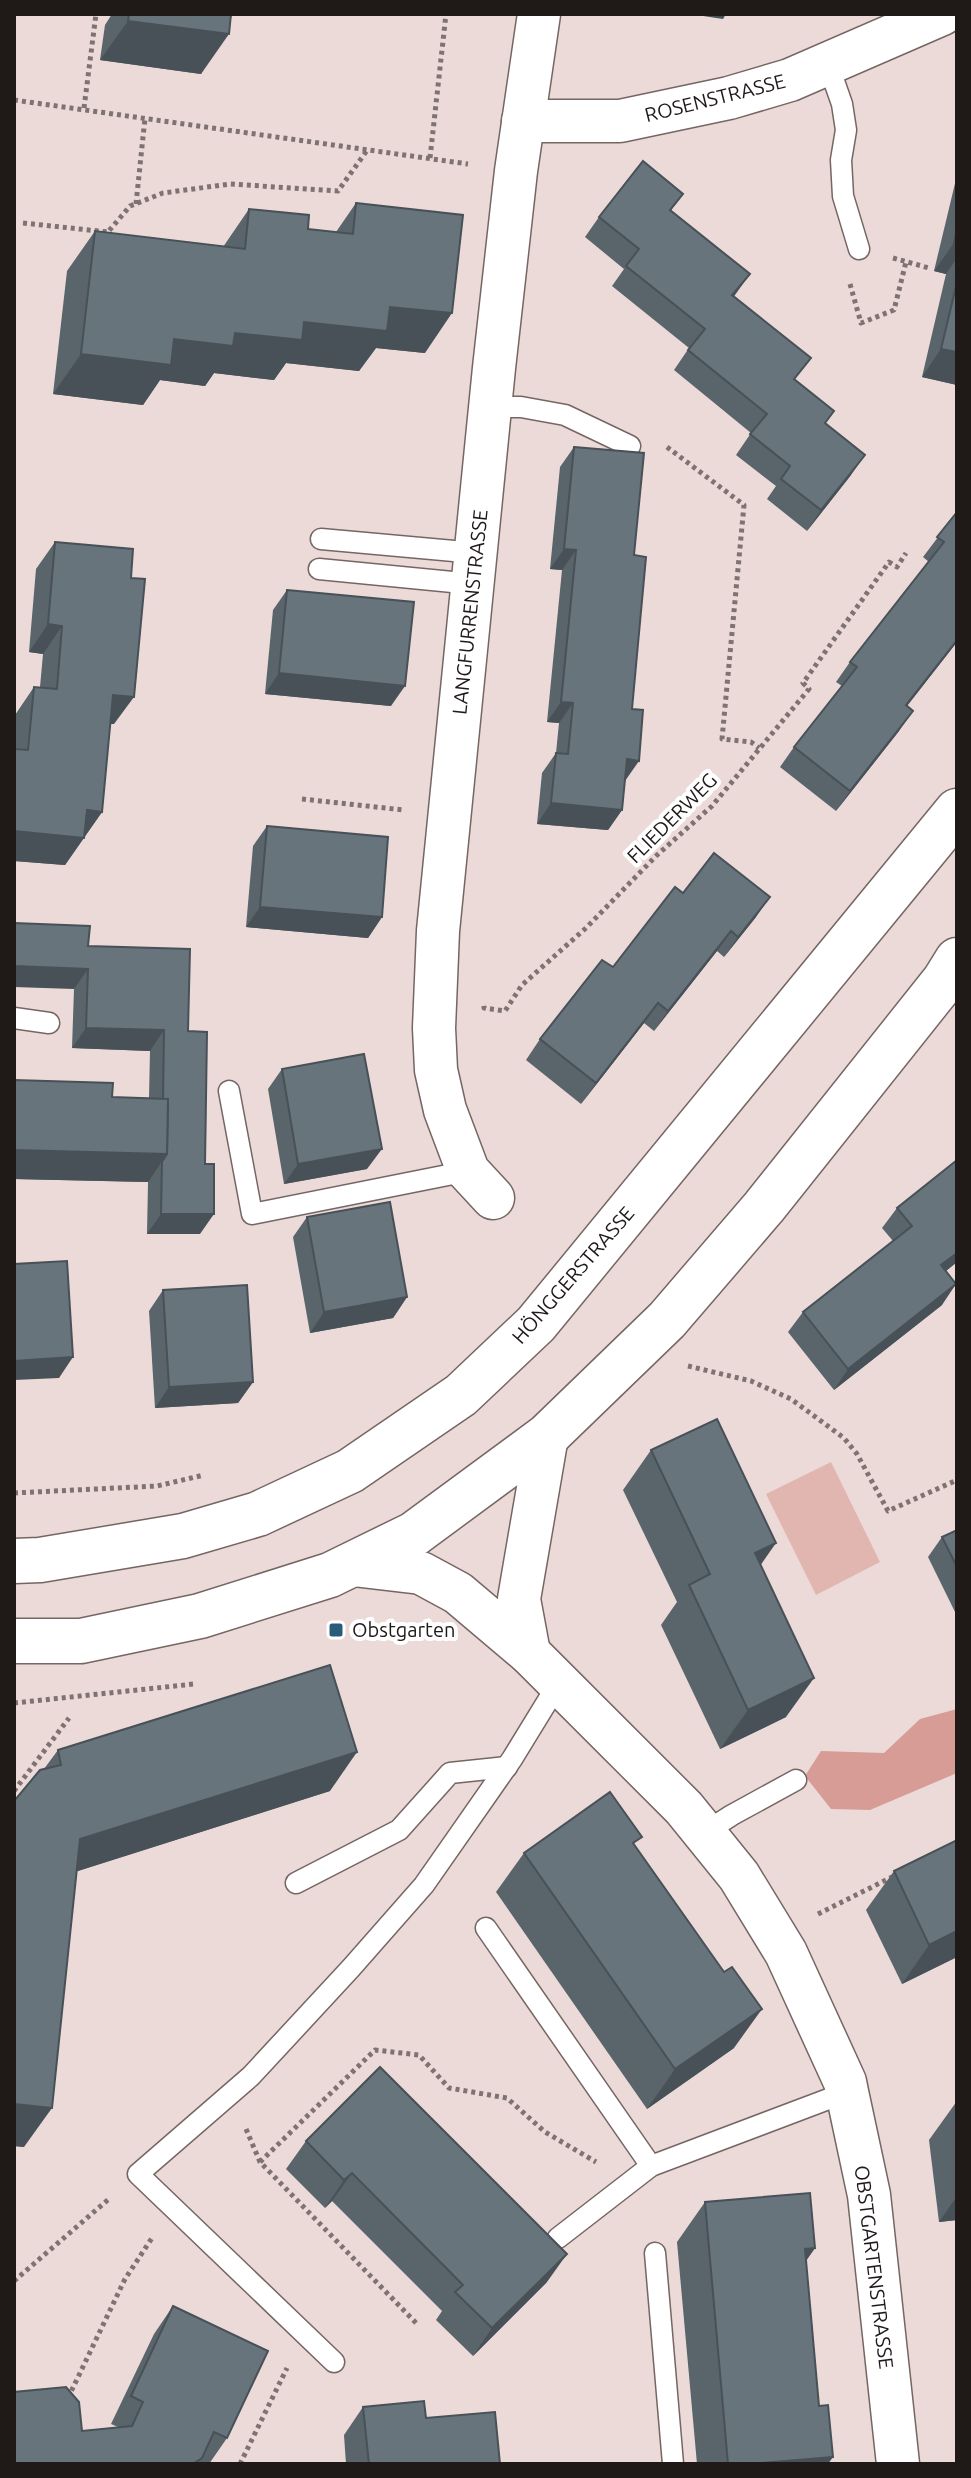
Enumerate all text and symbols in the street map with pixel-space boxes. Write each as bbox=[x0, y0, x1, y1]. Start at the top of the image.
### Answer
street label: ROSENSTRASSE bbox=[642, 69, 788, 126]
street label: LANGFURRENSTRASSE bbox=[447, 508, 492, 716]
street label: FLIEDERWEG bbox=[622, 768, 721, 867]
street label: HÖNGGERSTRASSE bbox=[507, 1201, 638, 1348]
place label: Obstgarten bbox=[352, 1618, 455, 1641]
marker: Obstgarten bbox=[327, 1621, 345, 1639]
street label: OBSTGARTENSTRASSE bbox=[851, 2164, 898, 2370]

